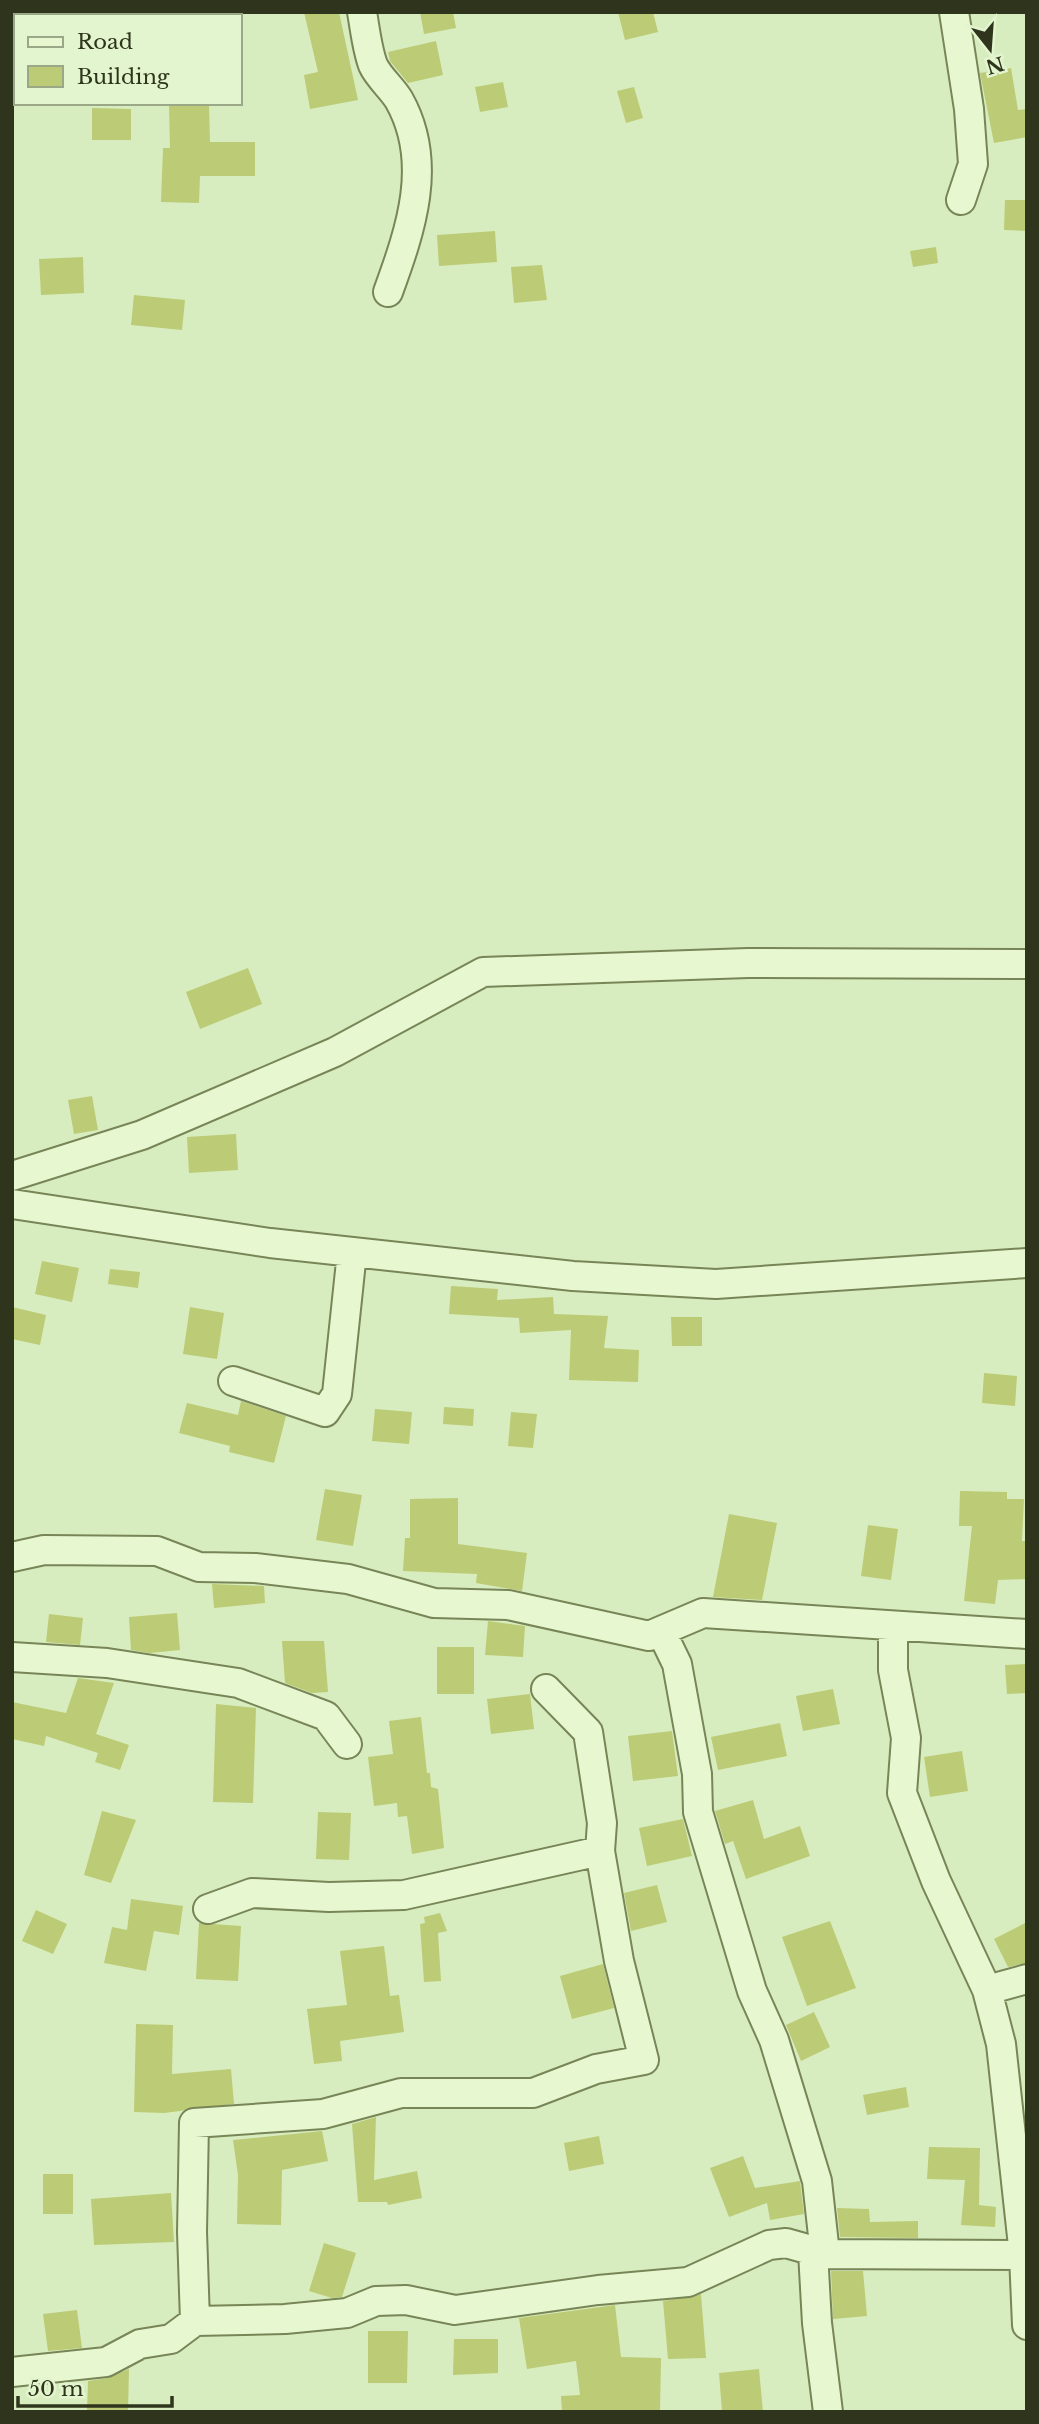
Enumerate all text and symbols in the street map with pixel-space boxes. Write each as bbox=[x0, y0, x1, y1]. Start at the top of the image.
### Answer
legend bbox=[14, 14, 242, 105]
north arrow bbox=[955, 14, 1025, 84]
text: Road bbox=[77, 29, 133, 55]
text: N bbox=[983, 51, 1007, 78]
text: Building bbox=[77, 64, 170, 90]
scale bar bbox=[18, 2364, 172, 2408]
text: 50 m bbox=[28, 2376, 84, 2402]

